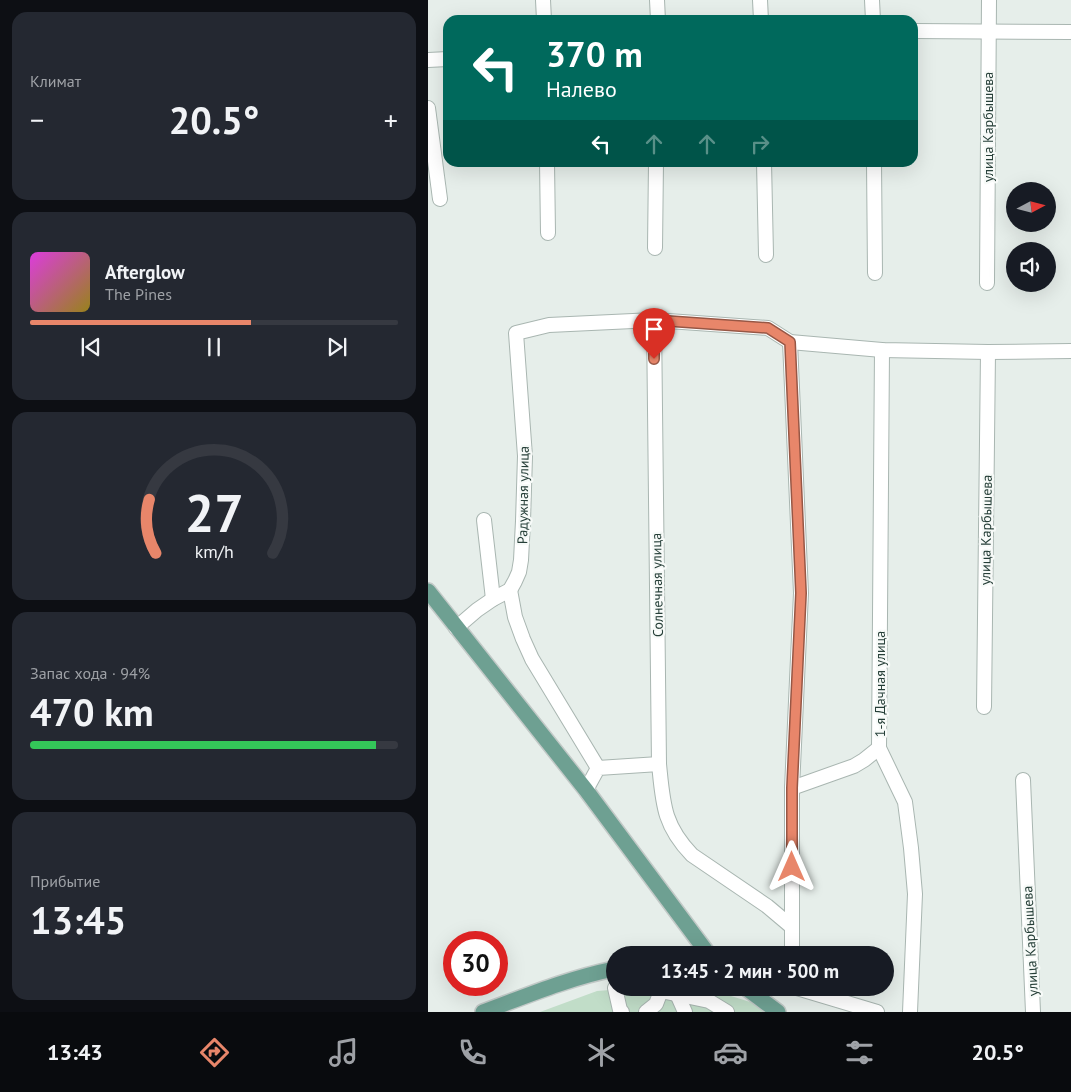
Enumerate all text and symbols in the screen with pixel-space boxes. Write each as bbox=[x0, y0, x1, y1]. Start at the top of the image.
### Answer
text: 370 m bbox=[546, 31, 643, 77]
icon: left bbox=[463, 35, 528, 100]
text: Климат bbox=[30, 71, 81, 91]
street label: улица Карбышева bbox=[979, 72, 997, 182]
text: Налево bbox=[546, 75, 617, 103]
text: 20.5° bbox=[169, 95, 259, 144]
text: − bbox=[30, 101, 44, 138]
text: + bbox=[384, 101, 398, 138]
icon: left bbox=[587, 130, 615, 158]
icon: ahead bbox=[640, 130, 668, 158]
icon: ahead bbox=[693, 130, 721, 158]
icon: right bbox=[746, 130, 774, 158]
north arrow bbox=[1006, 182, 1056, 232]
map controls bbox=[1006, 182, 1056, 292]
button: sound bbox=[1006, 242, 1056, 292]
text: Afterglow bbox=[105, 260, 185, 284]
text: The Pines bbox=[105, 284, 172, 304]
pin bbox=[633, 308, 675, 359]
icon: arrive bbox=[640, 315, 668, 343]
icon: previous bbox=[77, 333, 105, 361]
icon: pause bbox=[200, 333, 228, 361]
icon: next bbox=[323, 333, 351, 361]
street label: Радужная улица bbox=[513, 446, 533, 544]
street label: улица Карбышева bbox=[976, 475, 996, 585]
text: 27 bbox=[185, 479, 243, 546]
street label: Солнечная улица bbox=[647, 533, 667, 637]
text: km/h bbox=[194, 540, 234, 563]
street label: 1-я Дачная улица bbox=[871, 631, 889, 737]
text: Запас хода · 94% bbox=[30, 663, 150, 683]
text: 470 km bbox=[30, 687, 154, 736]
position arrow bbox=[765, 840, 817, 892]
text: Прибытие bbox=[30, 871, 100, 891]
street label: улица Карбышева bbox=[1018, 885, 1042, 997]
text: 13:45 bbox=[30, 895, 126, 944]
speed limit sign: 30 bbox=[443, 931, 508, 996]
text: 13:45 · 2 мин · 500 m bbox=[661, 959, 839, 983]
icon: directions bbox=[197, 1035, 232, 1070]
icon: music bbox=[326, 1035, 361, 1070]
icon: phone bbox=[455, 1035, 490, 1070]
icon: climate bbox=[584, 1035, 619, 1070]
icon: car bbox=[713, 1035, 748, 1070]
icon: filters bbox=[842, 1035, 877, 1070]
text: 13:43 bbox=[47, 1038, 103, 1066]
text: 20.5° bbox=[971, 1038, 1024, 1066]

